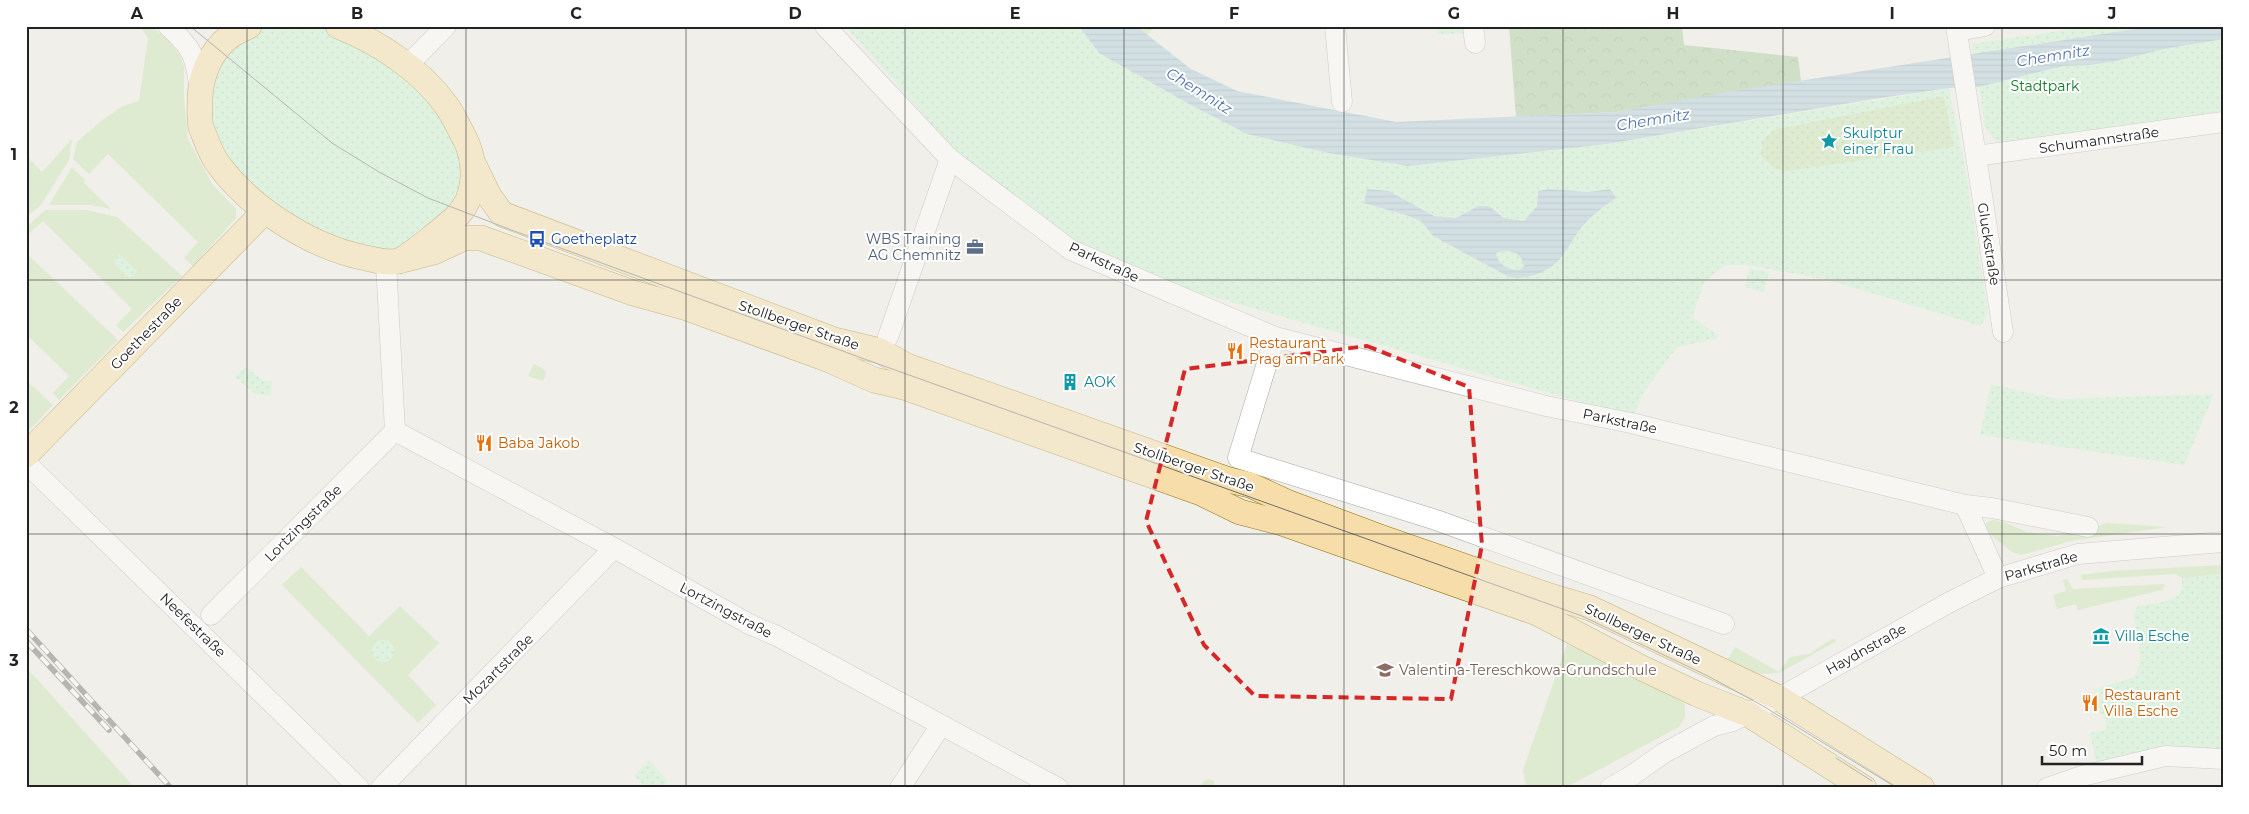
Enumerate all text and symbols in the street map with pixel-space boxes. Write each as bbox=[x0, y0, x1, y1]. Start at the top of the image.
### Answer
text: A bbox=[130, 4, 144, 23]
text: B bbox=[351, 4, 363, 23]
text: C bbox=[570, 4, 582, 23]
text: D bbox=[788, 4, 802, 23]
text: E bbox=[1010, 4, 1020, 23]
text: F bbox=[1229, 4, 1239, 23]
text: G bbox=[1448, 4, 1460, 23]
text: H bbox=[1667, 4, 1679, 23]
text: I bbox=[1889, 4, 1895, 23]
text: J bbox=[2107, 4, 2116, 23]
water label: Chemnitz bbox=[2015, 40, 2091, 71]
water label: Chemnitz bbox=[1163, 63, 1236, 118]
park label: Stadtpark bbox=[2011, 77, 2080, 95]
water label: Chemnitz bbox=[1615, 104, 1691, 135]
street label: Schumannstraße bbox=[2038, 123, 2160, 157]
place label: Skulptur einer Frau bbox=[1843, 124, 1914, 158]
place icon: Skulptur einer Frau bbox=[1819, 131, 1839, 151]
text: 1 bbox=[11, 145, 17, 164]
street label: Gluckstraße bbox=[1974, 201, 2004, 287]
bus stop icon: Goetheplatz bbox=[527, 229, 547, 249]
place label: Goetheplatz bbox=[551, 230, 637, 248]
place label: WBS Training AG Chemnitz bbox=[866, 230, 961, 264]
office icon: WBS Training AG Chemnitz bbox=[965, 237, 985, 257]
street label: Parkstraße bbox=[1066, 238, 1142, 286]
street label: Goethestraße bbox=[106, 292, 186, 374]
street label: Stollberger Straße bbox=[736, 296, 862, 354]
place label: Restaurant Prag am Park bbox=[1249, 334, 1345, 368]
restaurant icon: Restaurant Prag am Park bbox=[1225, 341, 1245, 361]
building icon: AOK bbox=[1060, 372, 1080, 392]
place label: AOK bbox=[1084, 373, 1116, 391]
text: 2 bbox=[9, 398, 19, 417]
street label: Parkstraße bbox=[1581, 404, 1659, 438]
restaurant icon: Baba Jakob bbox=[474, 433, 494, 453]
place label: Baba Jakob bbox=[498, 434, 580, 452]
street label: Stollberger Straße bbox=[1131, 438, 1257, 496]
street label: Lortzingstraße bbox=[261, 481, 345, 565]
street label: Parkstraße bbox=[2002, 547, 2080, 585]
street label: Lortzingstraße bbox=[677, 578, 775, 642]
street label: Neefestraße bbox=[156, 589, 230, 661]
street label: Stollberger Straße bbox=[1582, 599, 1704, 669]
street label: Haydnstraße bbox=[1823, 619, 1909, 679]
museum icon: Villa Esche bbox=[2091, 626, 2111, 646]
place label: Villa Esche bbox=[2115, 627, 2190, 645]
street label: Mozartstraße bbox=[459, 630, 537, 708]
text: 3 bbox=[8, 651, 19, 670]
school or university icon: Valentina-Tereschkowa-Grundschule bbox=[1375, 660, 1395, 680]
place label: Valentina-Tereschkowa-Grundschule bbox=[1399, 661, 1657, 679]
place label: Restaurant Villa Esche bbox=[2104, 686, 2181, 720]
restaurant icon: Restaurant Villa Esche bbox=[2080, 693, 2100, 713]
scale bar bbox=[2042, 734, 2142, 766]
text: 50 m bbox=[2049, 741, 2087, 760]

